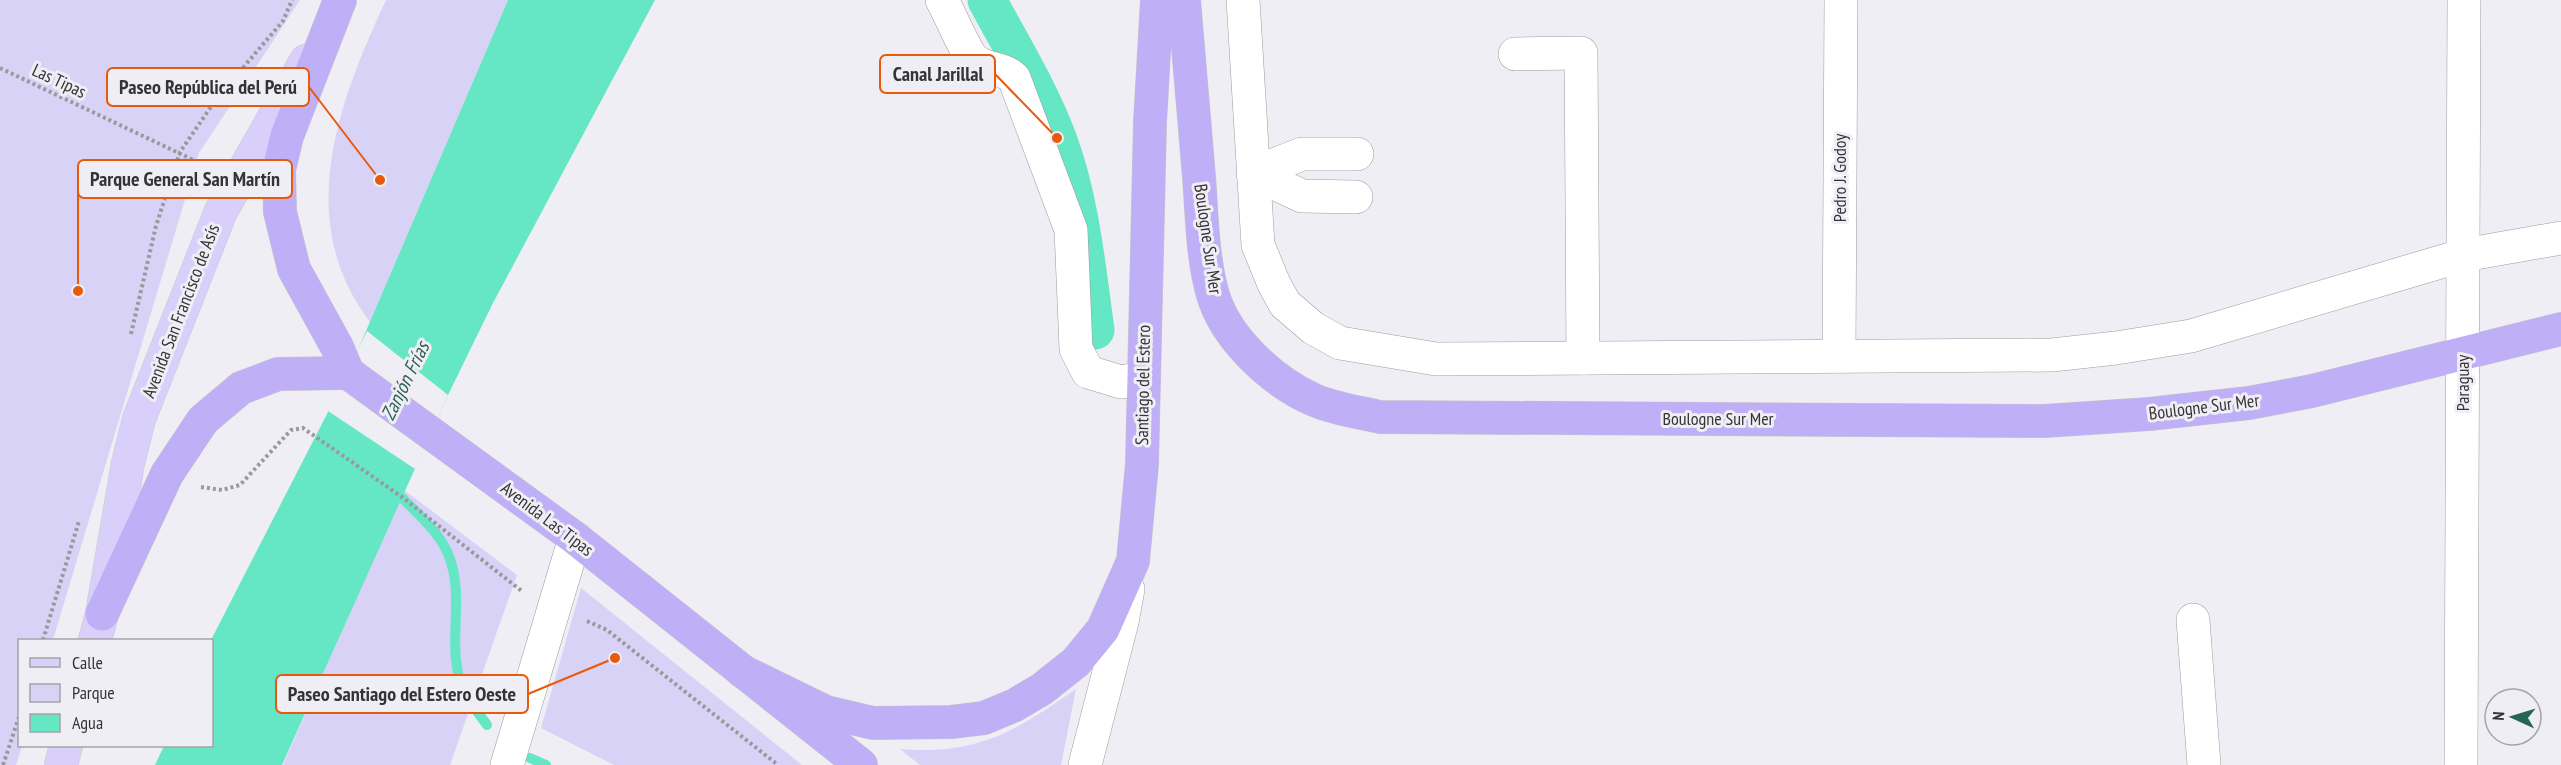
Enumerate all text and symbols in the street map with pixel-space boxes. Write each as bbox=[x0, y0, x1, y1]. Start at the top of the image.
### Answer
callout: Canal Jarillal bbox=[880, 55, 995, 93]
street label: Las Tipas bbox=[29, 58, 90, 103]
text: Canal Jarillal bbox=[893, 61, 983, 87]
callout: Paseo República del Perú bbox=[107, 68, 309, 106]
text: Paseo República del Perú bbox=[119, 74, 297, 100]
street label: Pedro J. Godoy bbox=[1828, 134, 1851, 222]
callout: Parque General San Martín bbox=[78, 160, 292, 198]
text: Parque General San Martín bbox=[90, 166, 280, 192]
street label: Boulogne Sur Mer bbox=[1189, 182, 1228, 296]
street label: Avenida San Francisco de Asís bbox=[137, 221, 224, 401]
street label: Santiago del Estero bbox=[1130, 324, 1155, 445]
water label: Zanjón Frías bbox=[375, 336, 436, 424]
street label: Paraguay bbox=[2451, 355, 2474, 411]
street label: Boulogne Sur Mer bbox=[2147, 388, 2261, 425]
street label: Boulogne Sur Mer bbox=[1662, 407, 1774, 430]
street label: Avenida Las Tipas bbox=[496, 476, 598, 561]
legend bbox=[18, 639, 213, 747]
text: Calle bbox=[72, 651, 103, 674]
callout: Paseo Santiago del Estero Oeste bbox=[276, 675, 528, 713]
text: Parque bbox=[72, 681, 115, 704]
text: Paseo Santiago del Estero Oeste bbox=[288, 681, 516, 707]
north arrow bbox=[2483, 687, 2543, 747]
text: Agua bbox=[72, 711, 103, 734]
text: N bbox=[2488, 711, 2508, 721]

